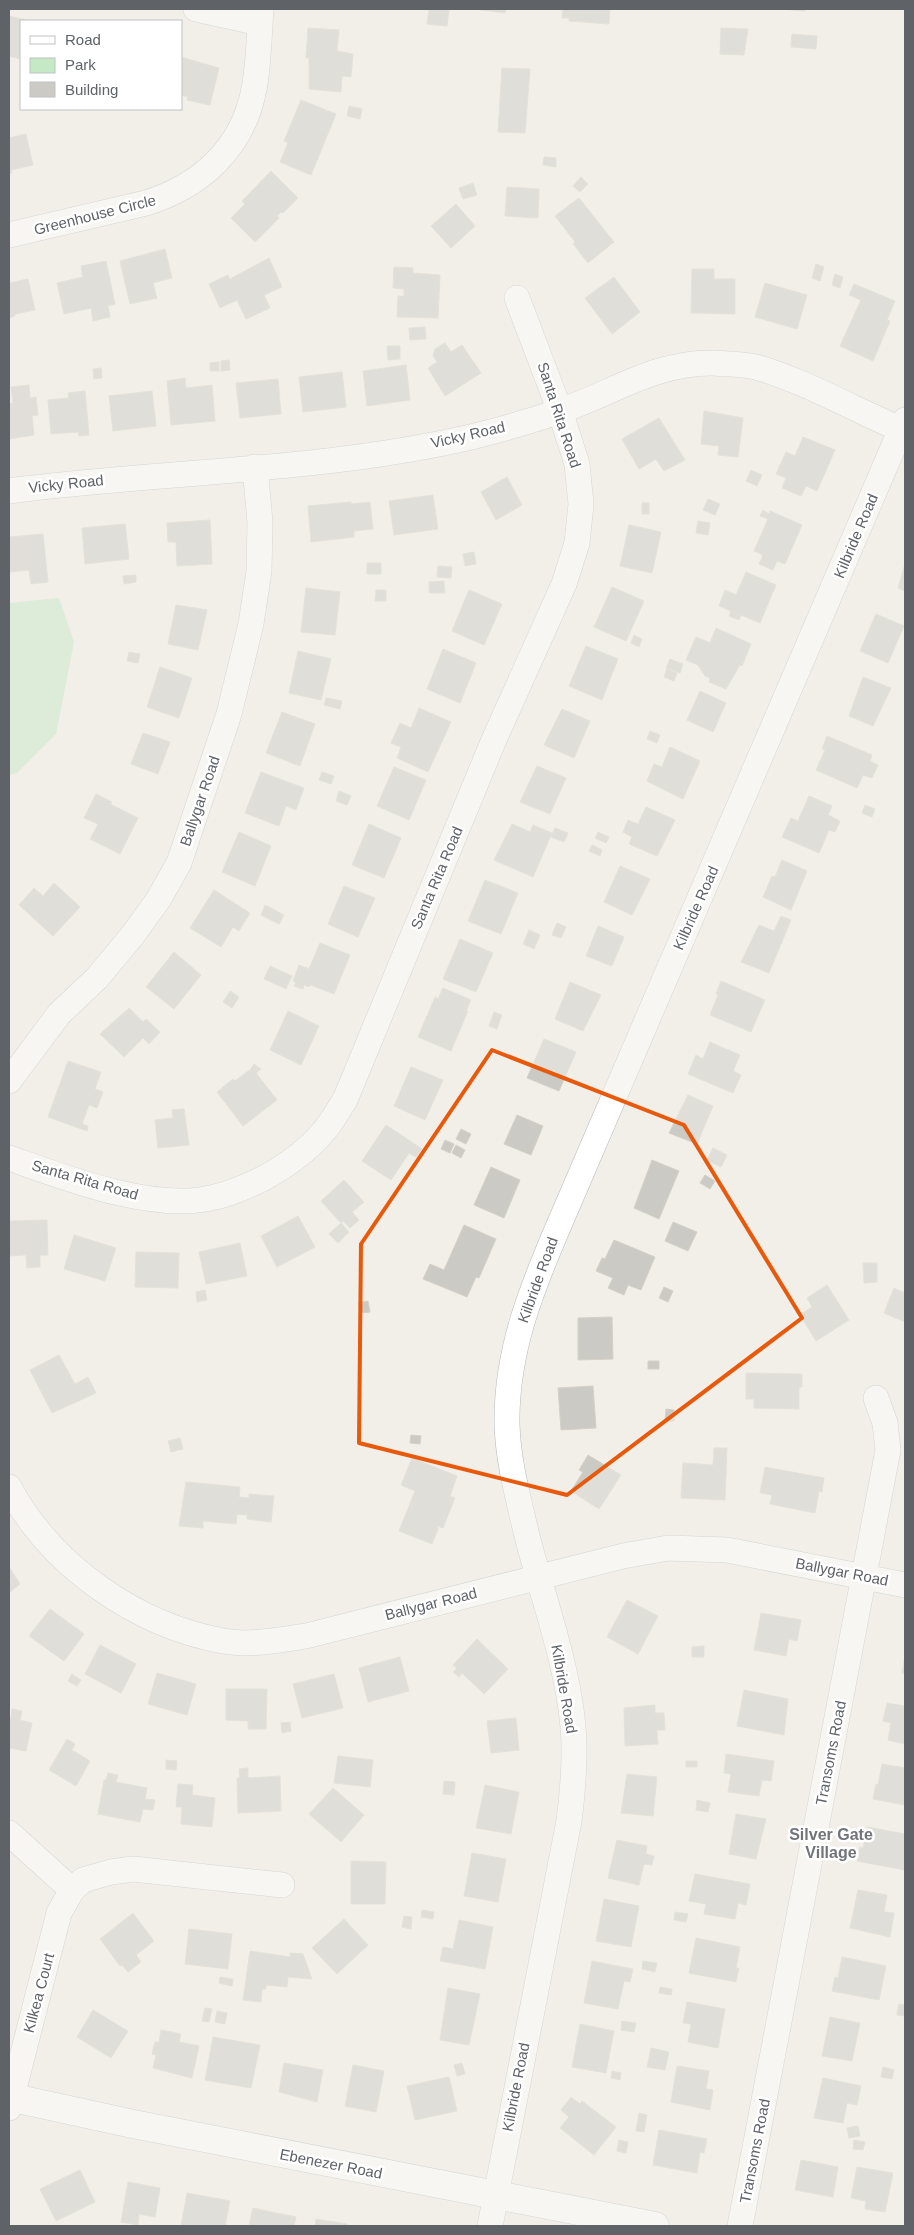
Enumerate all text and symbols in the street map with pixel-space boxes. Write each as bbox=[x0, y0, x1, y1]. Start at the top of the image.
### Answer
legend bbox=[20, 20, 182, 110]
text: Road bbox=[65, 31, 101, 48]
text: Park bbox=[65, 56, 96, 73]
text: Building bbox=[65, 81, 118, 98]
street label: Greenhouse Circle bbox=[32, 191, 158, 238]
street label: Santa Rita Road bbox=[534, 360, 585, 470]
street label: Vicky Road bbox=[429, 418, 507, 451]
street label: Vicky Road bbox=[27, 471, 104, 496]
street label: Kilbride Road bbox=[830, 491, 881, 581]
street label: Ballygar Road bbox=[176, 754, 223, 848]
street label: Santa Rita Road bbox=[407, 824, 466, 932]
street label: Kilbride Road bbox=[669, 863, 722, 952]
street label: Santa Rita Road bbox=[30, 1156, 140, 1203]
street label: Kilbride Road bbox=[514, 1235, 561, 1325]
street label: Ballygar Road bbox=[794, 1554, 890, 1589]
street label: Ballygar Road bbox=[383, 1584, 479, 1623]
street label: Kilbride Road bbox=[548, 1643, 581, 1735]
street label: Transoms Road bbox=[812, 1699, 849, 1807]
district label: Silver Gate Village bbox=[789, 1826, 873, 1861]
street label: Kilkea Court bbox=[20, 1950, 58, 2035]
street label: Kilbride Road bbox=[499, 2041, 532, 2133]
street label: Transoms Road bbox=[736, 2097, 773, 2205]
street label: Ebenezer Road bbox=[278, 2145, 384, 2182]

